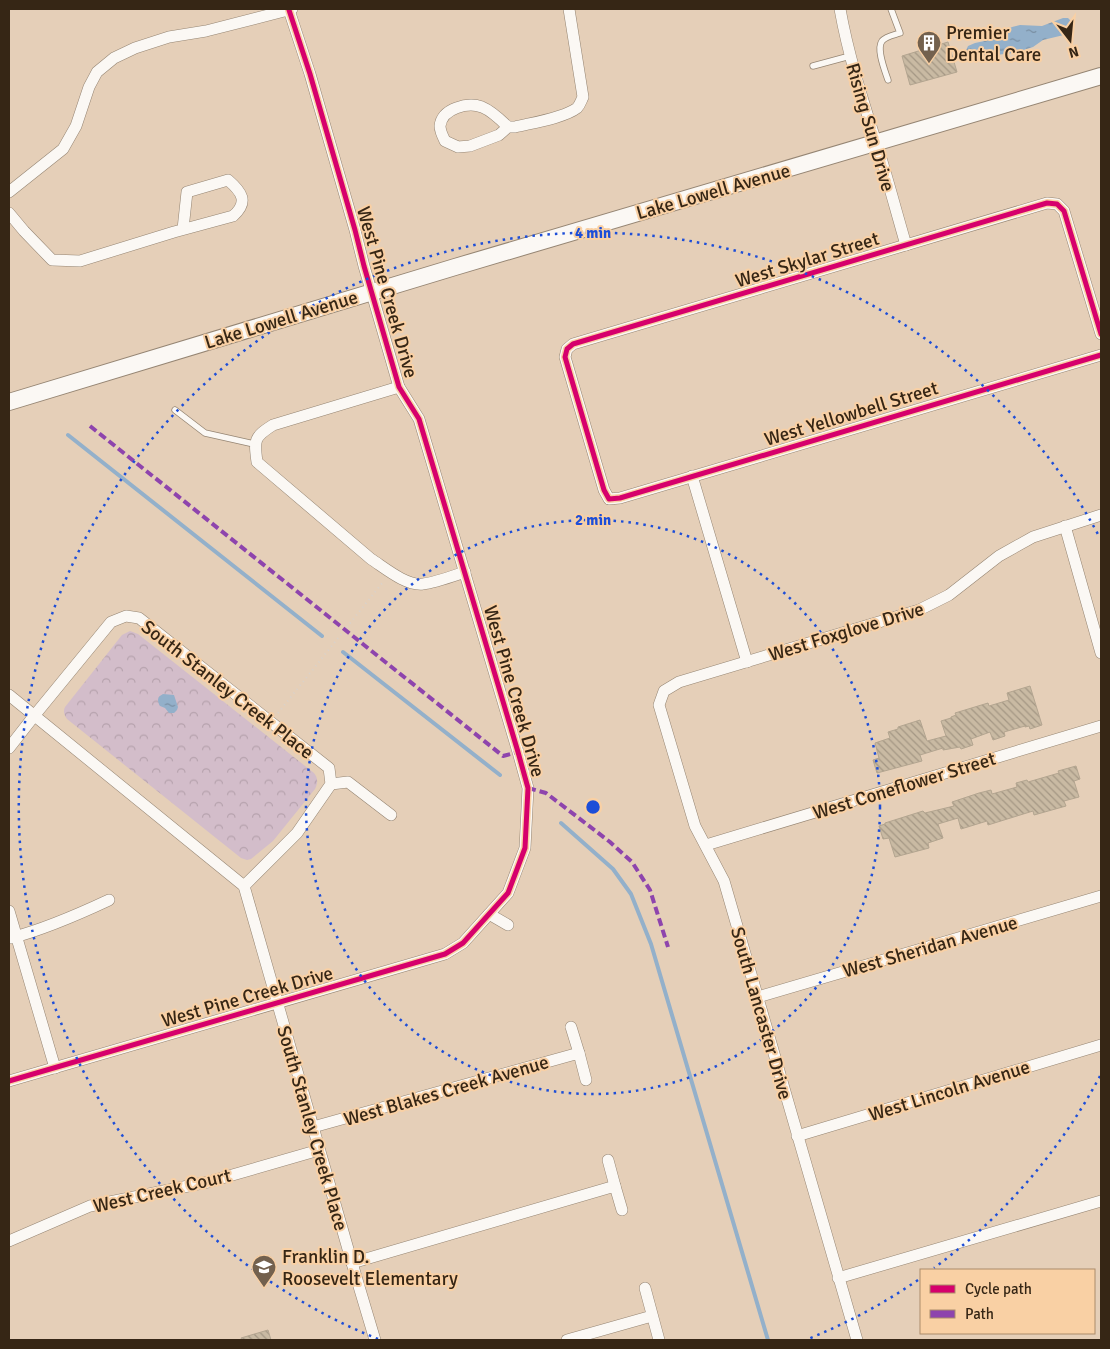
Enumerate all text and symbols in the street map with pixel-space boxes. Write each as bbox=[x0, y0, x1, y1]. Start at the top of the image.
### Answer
north arrow bbox=[1045, 15, 1095, 65]
place label: Premier Dental Care bbox=[946, 21, 1041, 67]
building icon: Premier Dental Care bbox=[916, 30, 942, 64]
text: N bbox=[1066, 43, 1080, 62]
street label: Rising Sun Drive bbox=[840, 60, 900, 194]
street label: Lake Lowell Avenue bbox=[634, 159, 793, 225]
street label: West Pine Creek Drive bbox=[351, 204, 423, 381]
text: 4 min bbox=[575, 224, 611, 242]
street label: West Skylar Street bbox=[733, 227, 882, 293]
street label: Lake Lowell Avenue bbox=[202, 285, 361, 355]
street label: West Yellowbell Street bbox=[762, 376, 941, 452]
text: 2 min bbox=[575, 511, 611, 529]
street label: West Foxglove Drive bbox=[766, 597, 927, 667]
street label: West Pine Creek Drive bbox=[478, 603, 550, 780]
street label: South Stanley Creek Place bbox=[136, 615, 318, 765]
street label: West Coneflower Street bbox=[810, 747, 999, 825]
centre of rings bbox=[584, 798, 602, 816]
street label: West Sheridan Avenue bbox=[840, 911, 1020, 983]
street label: South Lancaster Drive bbox=[725, 924, 797, 1102]
street label: West Pine Creek Drive bbox=[159, 961, 336, 1033]
street label: South Stanley Creek Place bbox=[271, 1023, 353, 1234]
street label: West Blakes Creek Avenue bbox=[341, 1050, 552, 1132]
street label: West Lincoln Avenue bbox=[866, 1055, 1033, 1127]
street label: West Creek Court bbox=[91, 1163, 234, 1218]
place label: Franklin D. Roosevelt Elementary bbox=[282, 1245, 458, 1291]
school or university icon: Franklin D. Roosevelt Elementary bbox=[251, 1254, 277, 1288]
legend bbox=[920, 1269, 1095, 1334]
text: Cycle path bbox=[965, 1280, 1032, 1298]
text: Path bbox=[965, 1305, 994, 1323]

